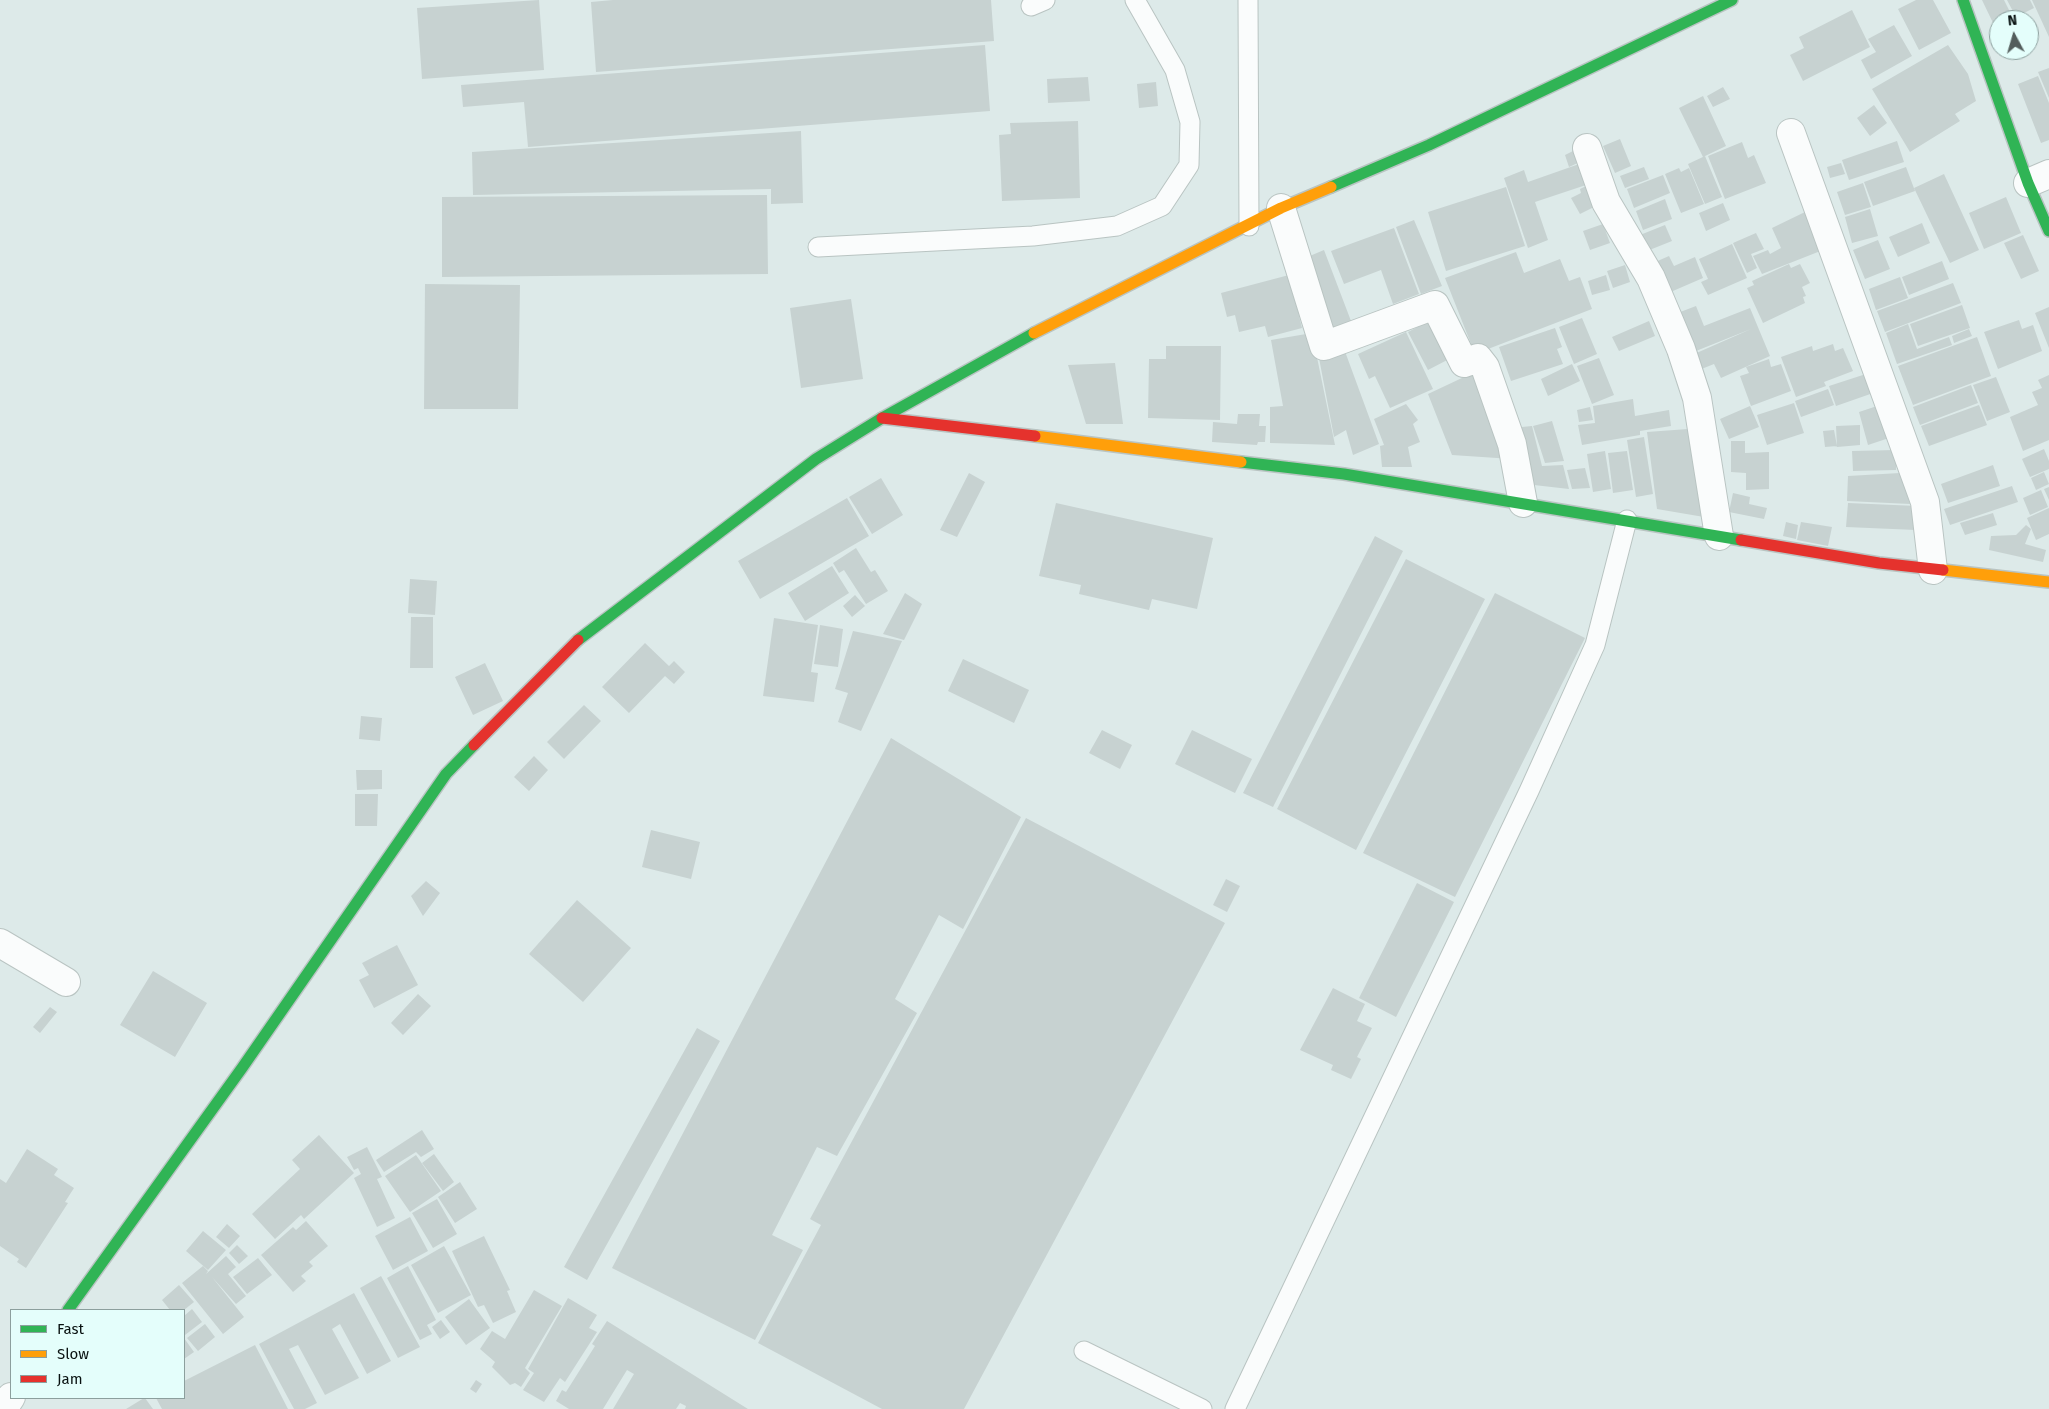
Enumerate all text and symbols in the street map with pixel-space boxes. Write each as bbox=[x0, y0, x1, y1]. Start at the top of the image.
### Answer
north arrow bbox=[1989, 10, 2039, 60]
text: N bbox=[2007, 12, 2018, 30]
legend bbox=[10, 1309, 185, 1399]
text: Fast bbox=[57, 1320, 84, 1338]
text: Slow bbox=[57, 1345, 89, 1363]
text: Jam bbox=[57, 1370, 83, 1388]

